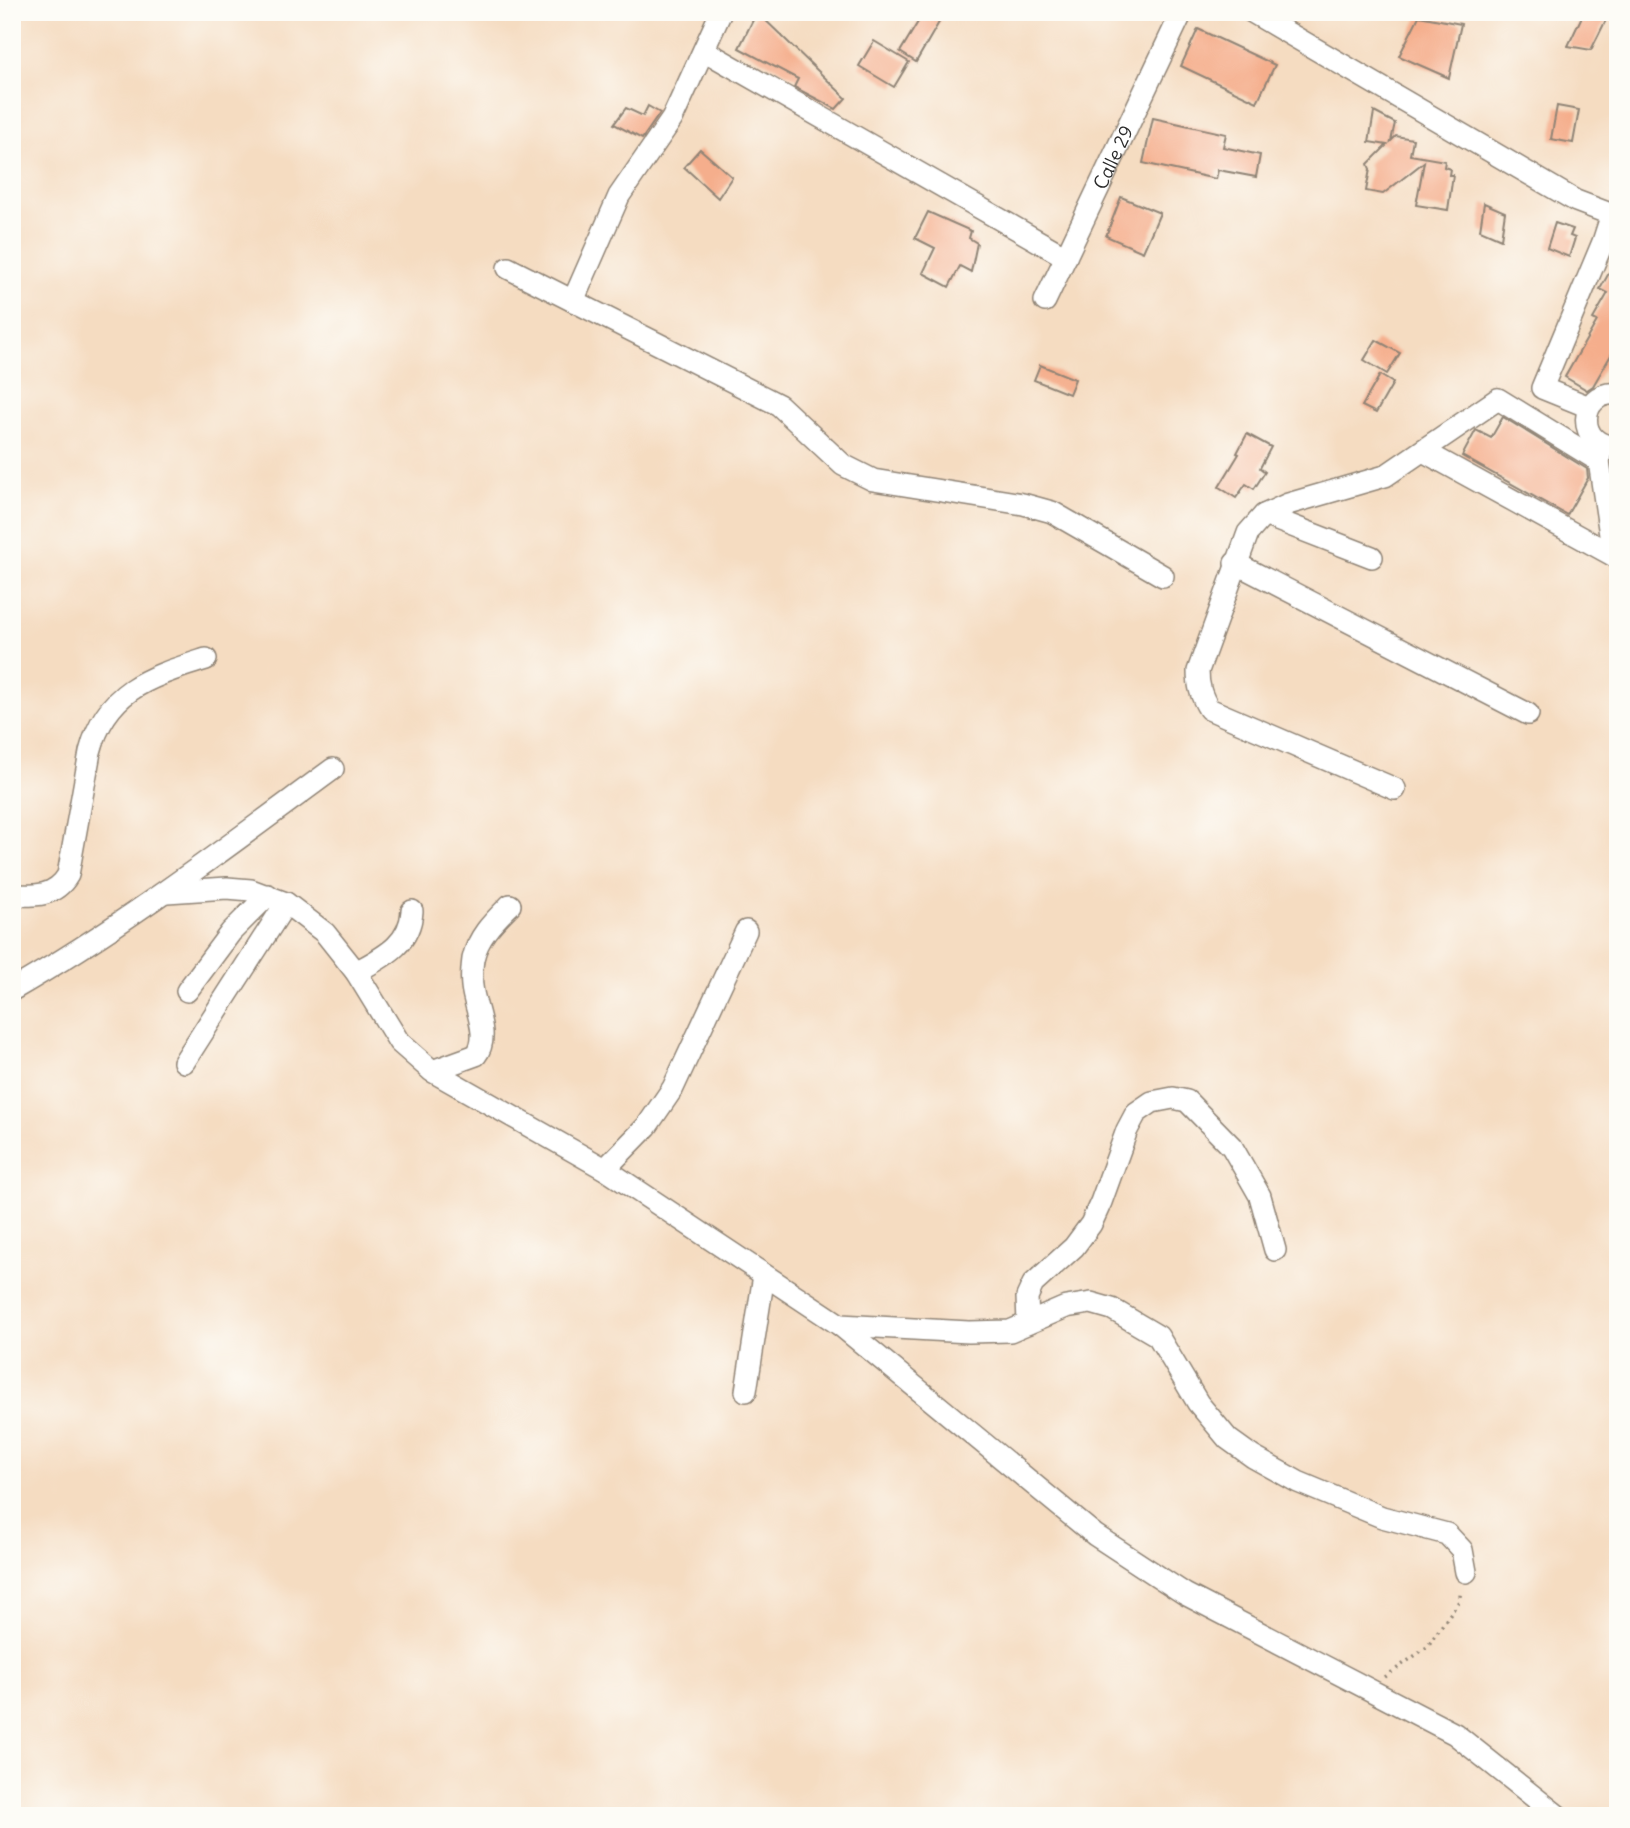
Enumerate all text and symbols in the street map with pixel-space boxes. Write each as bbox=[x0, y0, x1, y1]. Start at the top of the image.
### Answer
street label: Calle 29 bbox=[1088, 122, 1138, 193]

